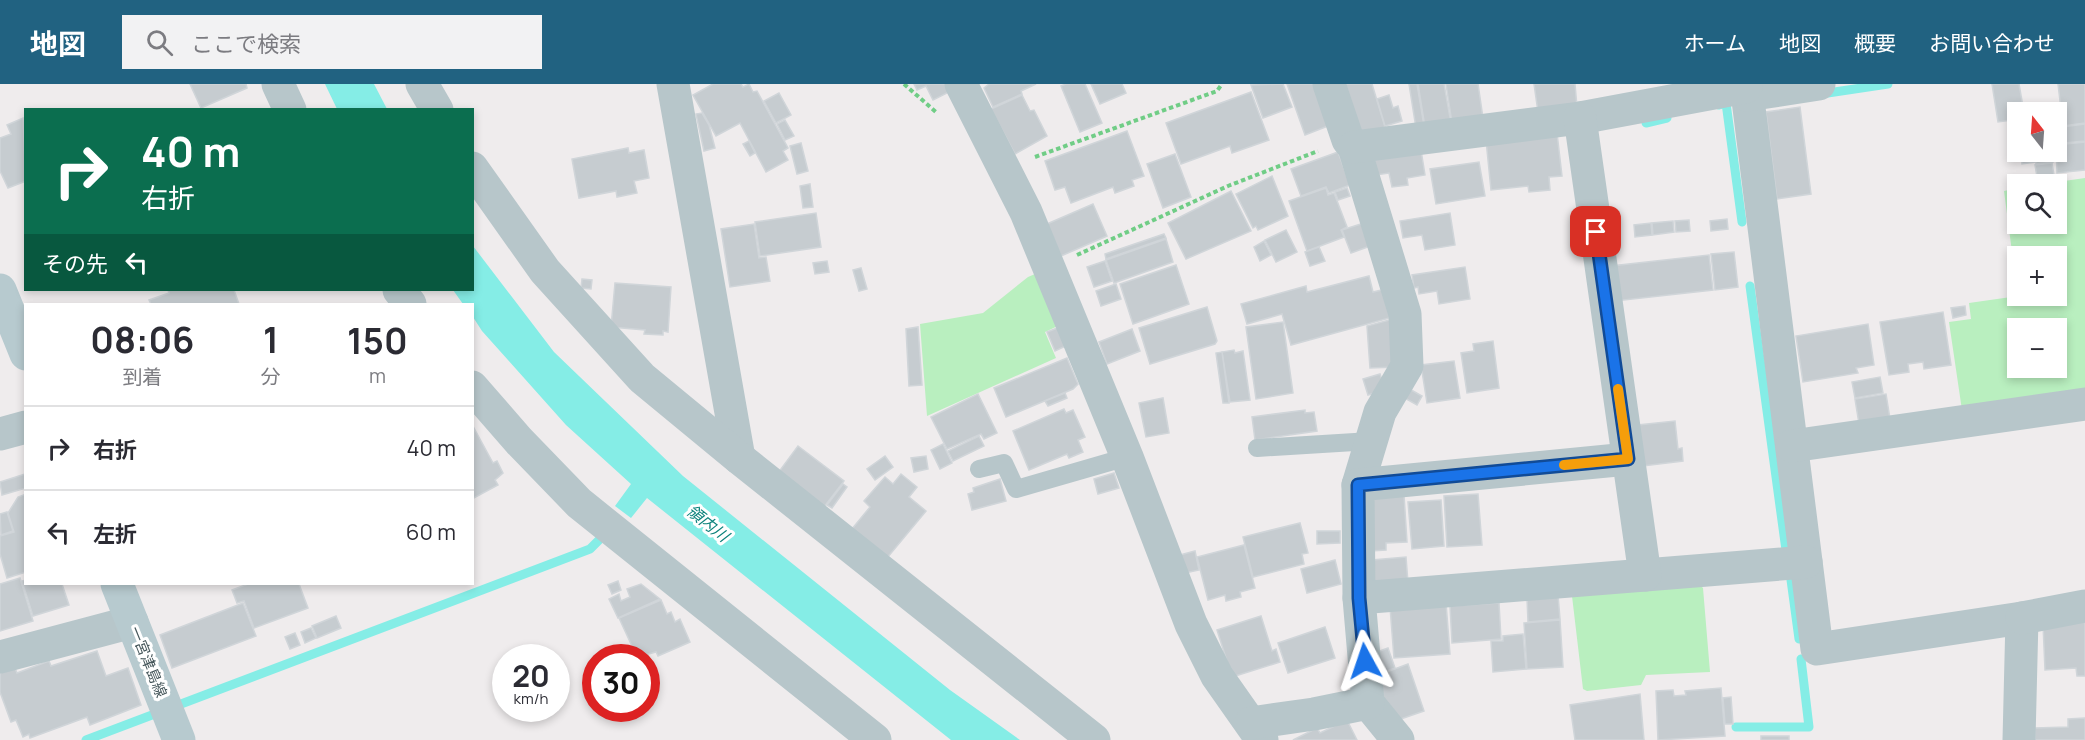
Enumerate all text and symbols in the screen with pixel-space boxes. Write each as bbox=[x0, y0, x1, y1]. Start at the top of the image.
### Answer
search box bbox=[122, 15, 542, 69]
text: 地図 bbox=[30, 24, 86, 62]
icon: search bbox=[143, 26, 176, 59]
text: ここで検索 bbox=[191, 29, 301, 59]
text: ホーム bbox=[1684, 29, 1746, 57]
text: 地図 bbox=[1779, 29, 1821, 57]
text: 概要 bbox=[1854, 29, 1896, 57]
text: お問い合わせ bbox=[1929, 29, 2055, 57]
north arrow bbox=[2007, 102, 2067, 162]
map controls bbox=[2007, 102, 2067, 378]
text: 40 m bbox=[141, 122, 240, 180]
icon: right bbox=[42, 132, 120, 210]
button: search bbox=[2007, 174, 2067, 234]
text: 右折 bbox=[141, 179, 195, 216]
pin bbox=[1570, 206, 1621, 257]
icon: arrive bbox=[1579, 215, 1612, 248]
icon: left bbox=[120, 246, 153, 279]
button: + bbox=[2007, 246, 2067, 306]
text: その先 bbox=[42, 249, 108, 279]
text: 08:06 bbox=[90, 315, 194, 364]
text: 1 bbox=[263, 315, 279, 364]
text: 150 bbox=[347, 316, 408, 365]
button: − bbox=[2007, 318, 2067, 378]
text: m bbox=[369, 362, 386, 389]
text: 到着 bbox=[122, 363, 162, 390]
text: 分 bbox=[261, 363, 281, 390]
icon: right bbox=[42, 432, 75, 465]
text: 40 m bbox=[407, 433, 456, 463]
text: 右折 bbox=[93, 435, 137, 465]
water label: 領内川 bbox=[682, 500, 735, 548]
icon: left bbox=[42, 516, 75, 549]
text: 60 m bbox=[406, 517, 456, 547]
text: 左折 bbox=[93, 519, 137, 549]
street label: 一宮津島線 bbox=[125, 623, 172, 701]
position arrow bbox=[1333, 629, 1397, 693]
speed limit sign: 30 bbox=[582, 644, 660, 722]
text: 20 bbox=[512, 655, 550, 696]
text: km/h bbox=[514, 688, 548, 709]

